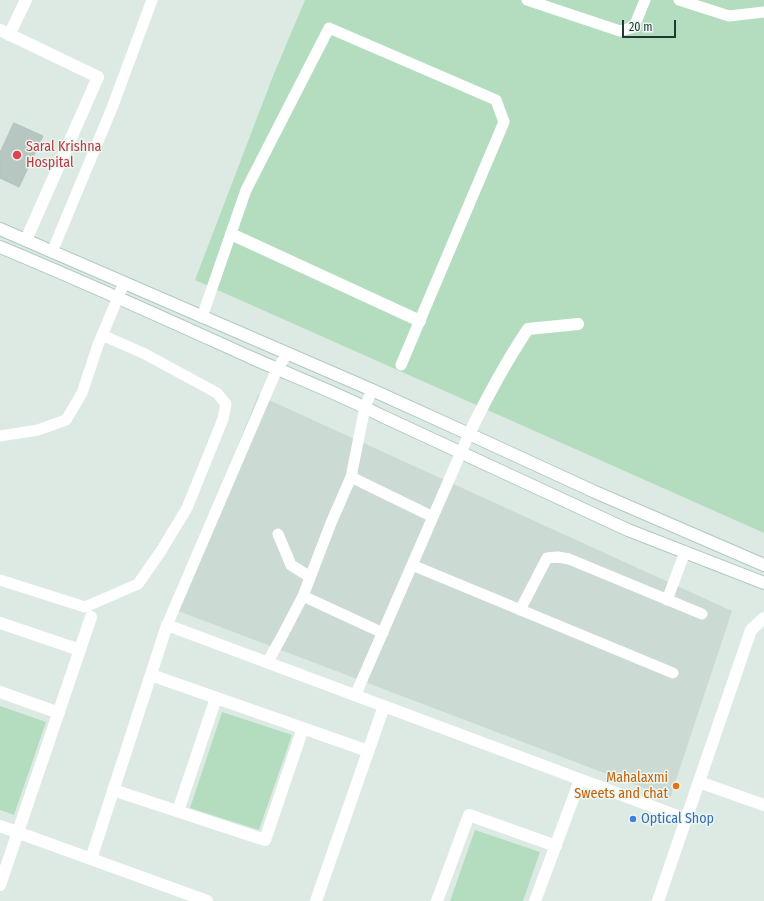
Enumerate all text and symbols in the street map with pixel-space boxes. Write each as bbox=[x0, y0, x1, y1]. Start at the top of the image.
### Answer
scale bar bbox=[624, 12, 678, 38]
text: 20 m bbox=[629, 20, 653, 34]
place label: Saral Krishna Hospital bbox=[26, 139, 101, 172]
marker: Saral Krishna Hospital bbox=[11, 149, 23, 161]
place label: Mahalaxmi Sweets and chat bbox=[574, 770, 668, 802]
marker: Mahalaxmi Sweets and chat bbox=[671, 781, 681, 791]
place label: Optical Shop bbox=[641, 811, 714, 827]
marker: Optical Shop bbox=[628, 814, 638, 824]

